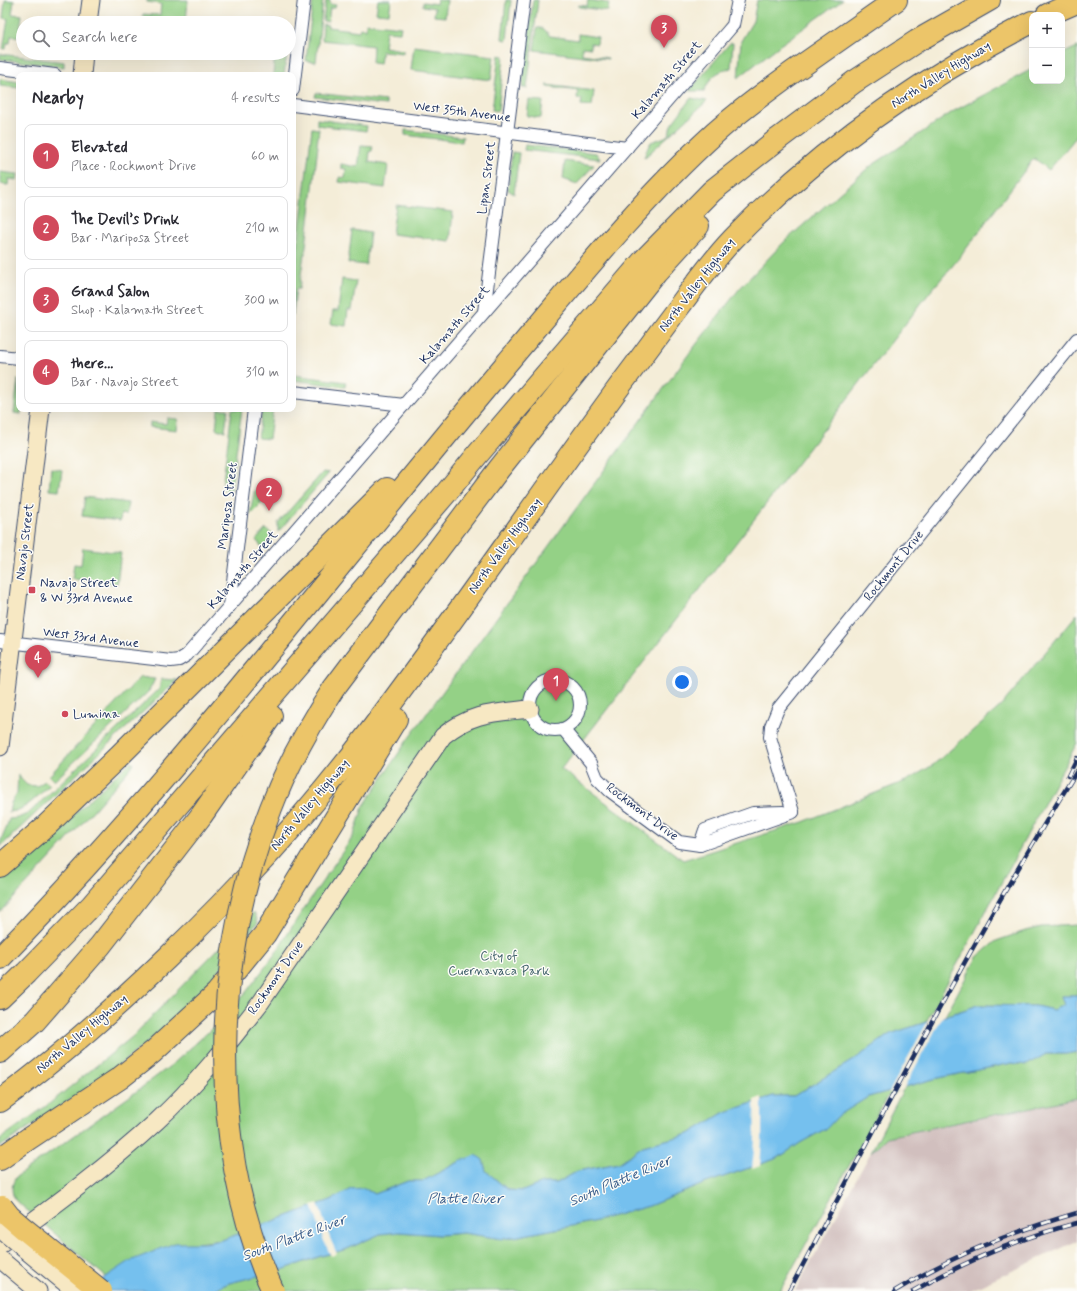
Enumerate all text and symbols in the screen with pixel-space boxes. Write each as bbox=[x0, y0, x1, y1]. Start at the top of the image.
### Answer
map controls bbox=[1029, 12, 1065, 84]
button: + bbox=[1029, 12, 1065, 48]
pin: 3 bbox=[651, 15, 677, 48]
search box bbox=[16, 16, 296, 60]
icon: search bbox=[30, 27, 52, 49]
text: Search here bbox=[62, 28, 138, 48]
street label: Kalamath Street bbox=[628, 37, 706, 123]
street label: North Valley Highway bbox=[888, 37, 995, 113]
button: − bbox=[1029, 48, 1065, 84]
text: Nearby bbox=[32, 87, 84, 109]
text: 4 results bbox=[231, 90, 280, 107]
street label: West 35th Avenue bbox=[412, 98, 512, 126]
text: Elevated bbox=[71, 138, 128, 158]
street label: Lipan Street bbox=[474, 140, 500, 215]
text: 1 bbox=[43, 148, 49, 165]
text: 60 m bbox=[251, 148, 279, 165]
text: Place · Rockmont Drive bbox=[71, 158, 196, 175]
text: The Devil’s Drink bbox=[71, 210, 179, 230]
text: 2 bbox=[43, 220, 49, 237]
text: 210 m bbox=[245, 220, 279, 237]
text: Bar · Mariposa Street bbox=[71, 230, 189, 247]
street label: North Valley Highway bbox=[655, 235, 740, 336]
text: Grand Salon bbox=[71, 282, 150, 302]
street label: Kalamath Street bbox=[416, 282, 494, 368]
text: 3 bbox=[43, 292, 49, 309]
text: 300 m bbox=[244, 292, 279, 309]
text: Shop · Kalamath Street bbox=[71, 302, 204, 319]
text: there... bbox=[71, 354, 113, 374]
text: 4 bbox=[42, 364, 50, 381]
text: 310 m bbox=[246, 364, 279, 381]
text: Bar · Navajo Street bbox=[71, 374, 179, 391]
street label: Mariposa Street bbox=[214, 461, 242, 550]
pin: 2 bbox=[256, 478, 282, 511]
street label: North Valley Highway bbox=[465, 495, 546, 598]
street label: Navajo Street bbox=[12, 502, 38, 581]
street label: Kalamath Street bbox=[204, 527, 282, 613]
street label: Rockmont Drive bbox=[860, 527, 928, 605]
place label: Navajo Street & W 33rd Avenue bbox=[40, 575, 133, 607]
marker: Navajo Street & W 33rd Avenue bbox=[27, 585, 37, 595]
street label: West 33rd Avenue bbox=[42, 624, 140, 652]
pin: 4 bbox=[25, 645, 51, 678]
pin: 1 bbox=[543, 668, 569, 701]
your location bbox=[672, 672, 692, 692]
place label: Lumina bbox=[73, 706, 120, 723]
marker: Lumina bbox=[60, 709, 70, 719]
street label: North Valley Highway bbox=[267, 756, 354, 855]
street label: Rockmont Drive bbox=[602, 779, 682, 845]
street label: Rockmont Drive bbox=[244, 938, 308, 1018]
park label: City of Cuernavaca Park bbox=[448, 948, 550, 980]
street label: North Valley Highway bbox=[33, 991, 132, 1078]
water label: South Platte River bbox=[566, 1150, 676, 1211]
water label: Platte River bbox=[428, 1190, 505, 1208]
water label: South Platte River bbox=[240, 1210, 351, 1265]

